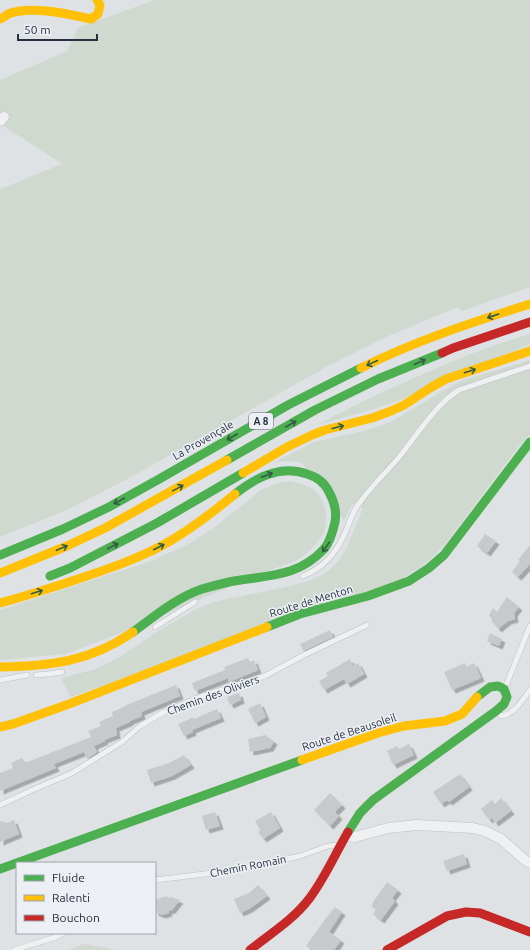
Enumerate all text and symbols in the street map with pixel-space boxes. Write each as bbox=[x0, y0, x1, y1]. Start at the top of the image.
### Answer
scale bar bbox=[18, 16, 97, 42]
text: 50 m bbox=[24, 23, 51, 36]
one-way arrow bbox=[487, 312, 499, 320]
one-way arrow bbox=[414, 357, 426, 365]
one-way arrow bbox=[366, 360, 378, 367]
one-way arrow bbox=[463, 366, 475, 374]
road number: A 8 bbox=[249, 413, 273, 429]
street label: La Provençale bbox=[170, 418, 236, 462]
one-way arrow bbox=[285, 420, 297, 428]
one-way arrow bbox=[331, 422, 344, 430]
one-way arrow bbox=[227, 434, 239, 442]
one-way arrow bbox=[260, 470, 272, 478]
one-way arrow bbox=[171, 484, 183, 492]
one-way arrow bbox=[114, 498, 126, 505]
one-way arrow bbox=[322, 541, 330, 552]
one-way arrow bbox=[106, 542, 118, 550]
one-way arrow bbox=[153, 543, 165, 551]
one-way arrow bbox=[56, 544, 68, 552]
street label: Route de Menton bbox=[268, 583, 354, 619]
one-way arrow bbox=[31, 588, 44, 595]
street label: Chemin des Oliviers bbox=[165, 673, 261, 717]
street label: Route de Beausoleil bbox=[300, 711, 398, 753]
street label: Chemin Romain bbox=[209, 853, 287, 879]
legend bbox=[16, 862, 156, 934]
text: Fluide bbox=[52, 871, 85, 884]
text: Ralenti bbox=[52, 891, 90, 904]
text: Bouchon bbox=[52, 911, 100, 924]

